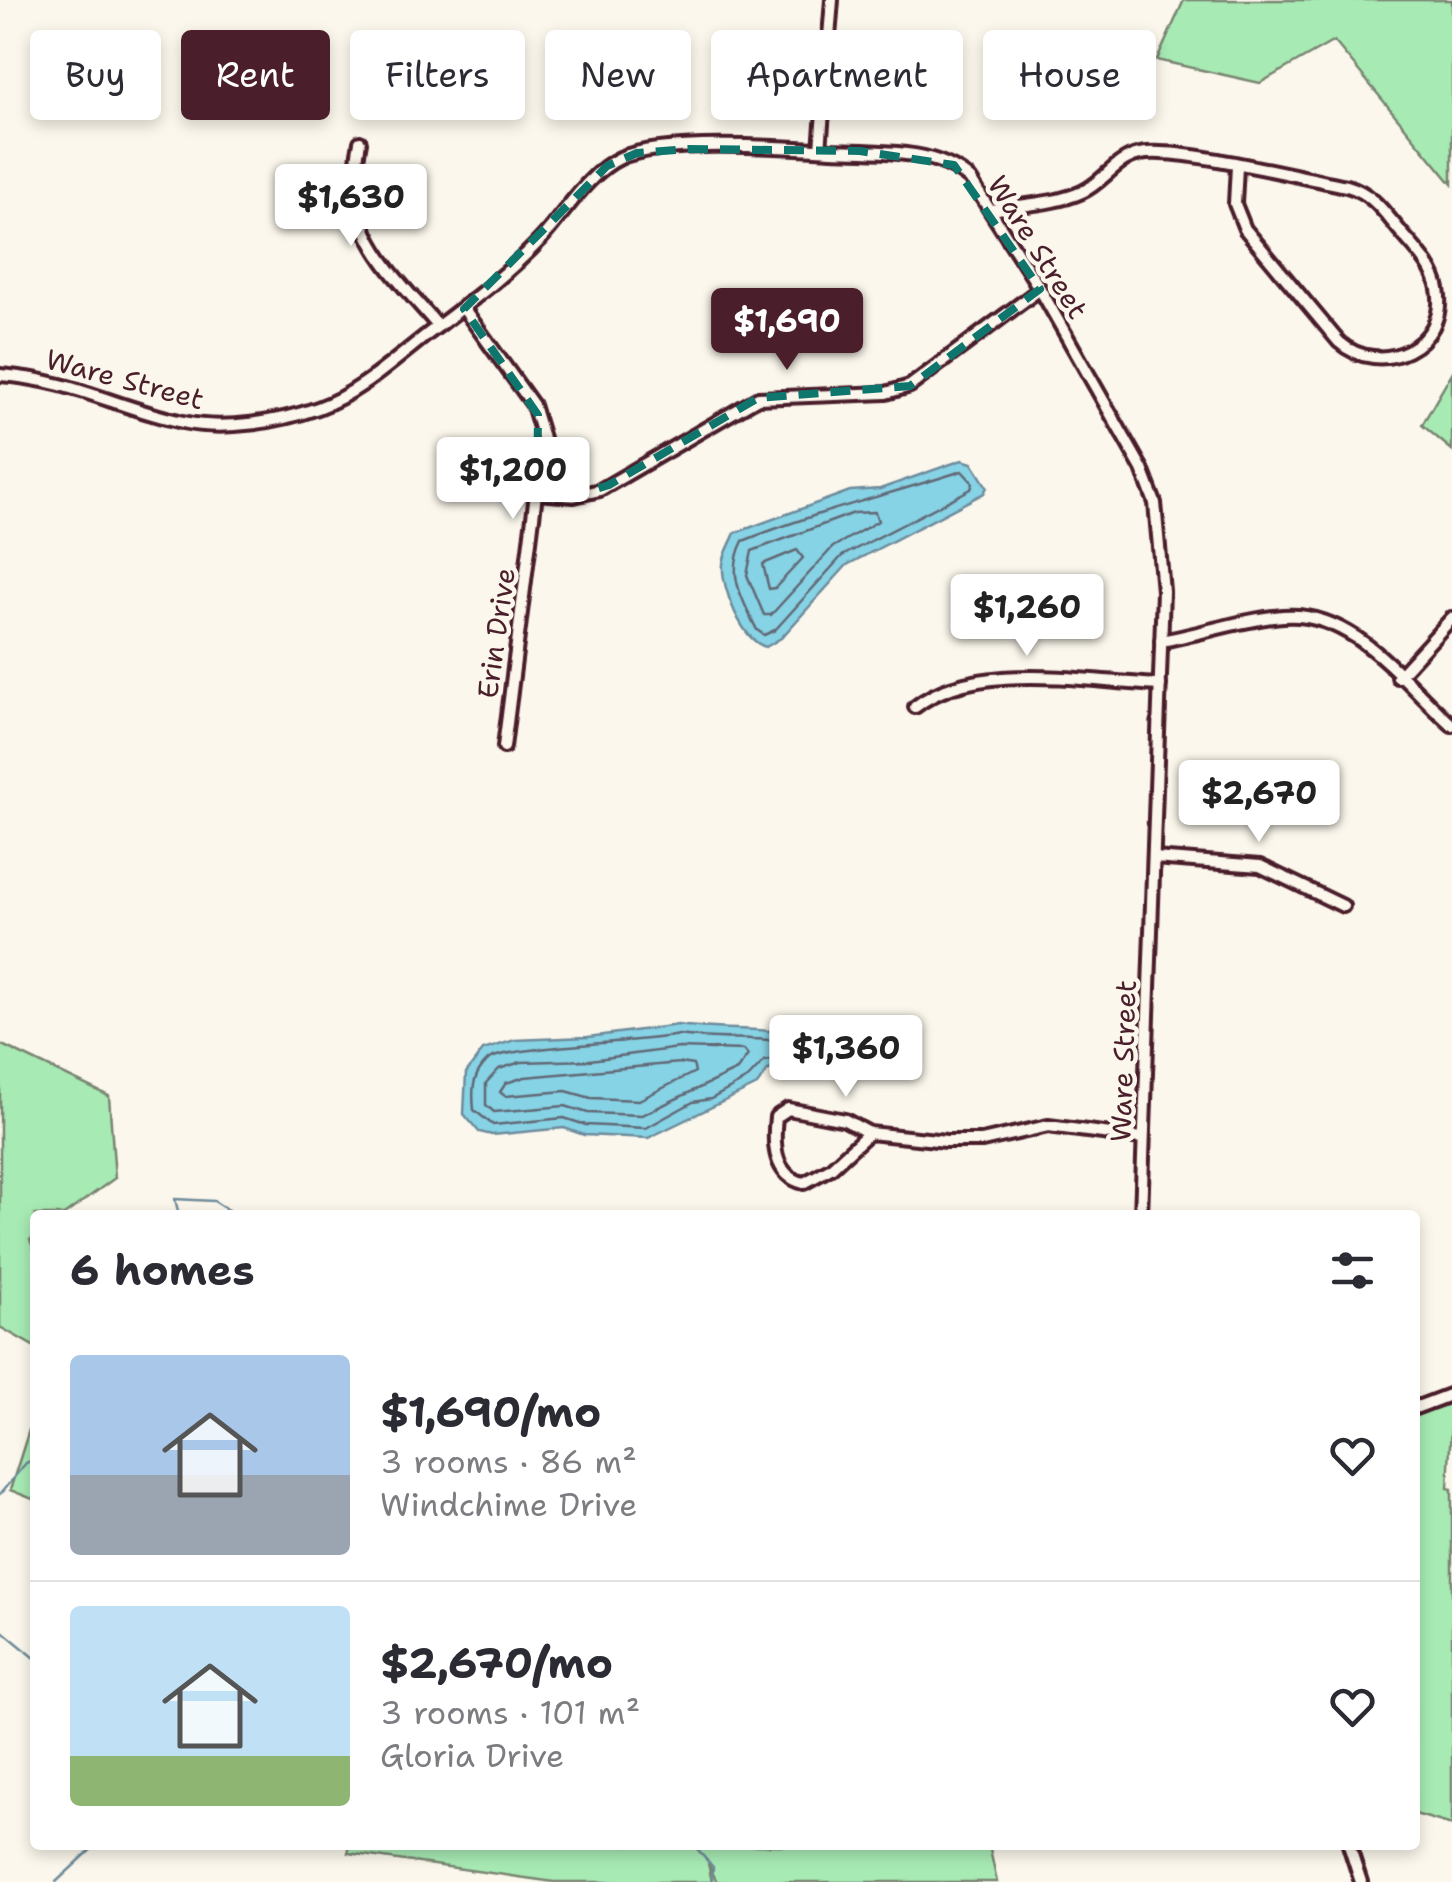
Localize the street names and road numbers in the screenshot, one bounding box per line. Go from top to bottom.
street label: Ware Street [979,168,1097,326]
street label: Ware Street [42,340,208,418]
street label: Erin Drive [468,565,524,701]
street label: Ware Street [1101,979,1145,1143]

